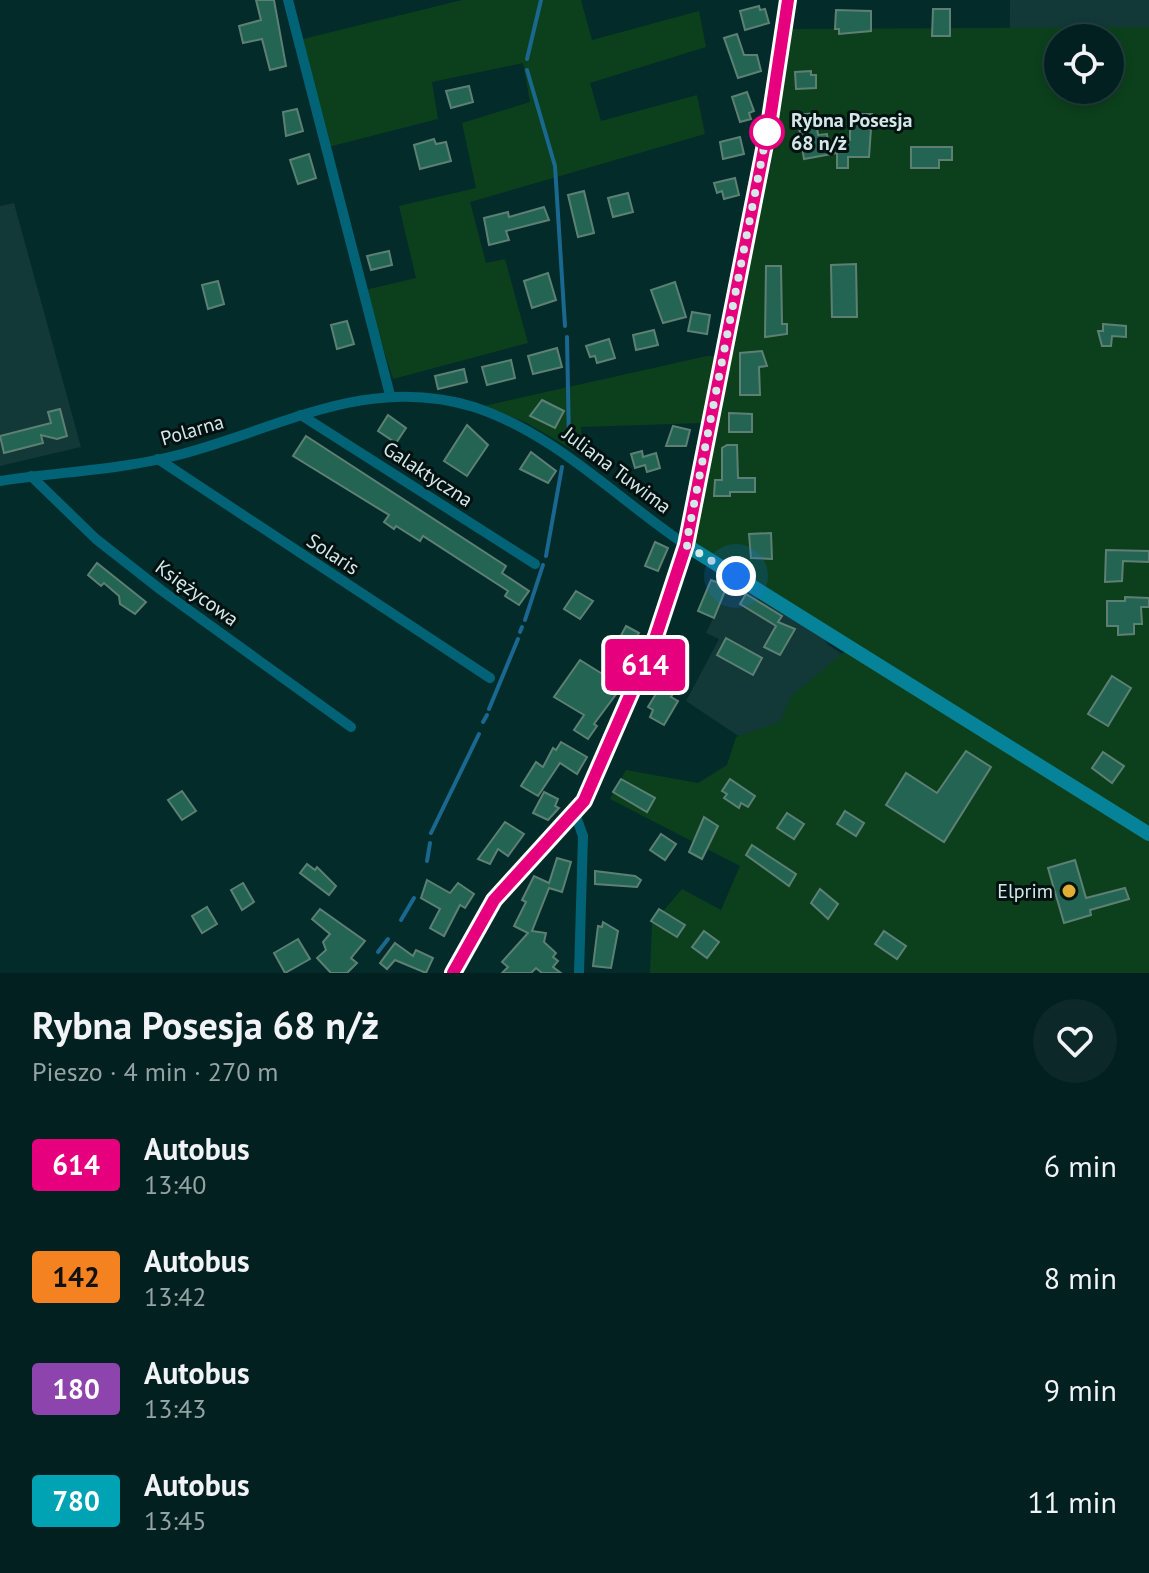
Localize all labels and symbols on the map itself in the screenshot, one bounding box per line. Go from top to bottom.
place label: Rybna Posesja 68 n/ż [791,107,913,156]
marker: Rybna Posesja 68 n/ż [750,115,784,149]
street label: Polarna [157,409,227,451]
street label: Juliana Tuwima [557,420,676,519]
street label: Galaktyczna [378,435,478,513]
street label: Solaris [302,527,364,581]
street label: Księżycowa [150,554,244,632]
your location [716,556,756,596]
line badge: 614 [599,639,691,691]
place label: Elprim [997,878,1053,904]
marker: Elprim [1060,882,1078,900]

